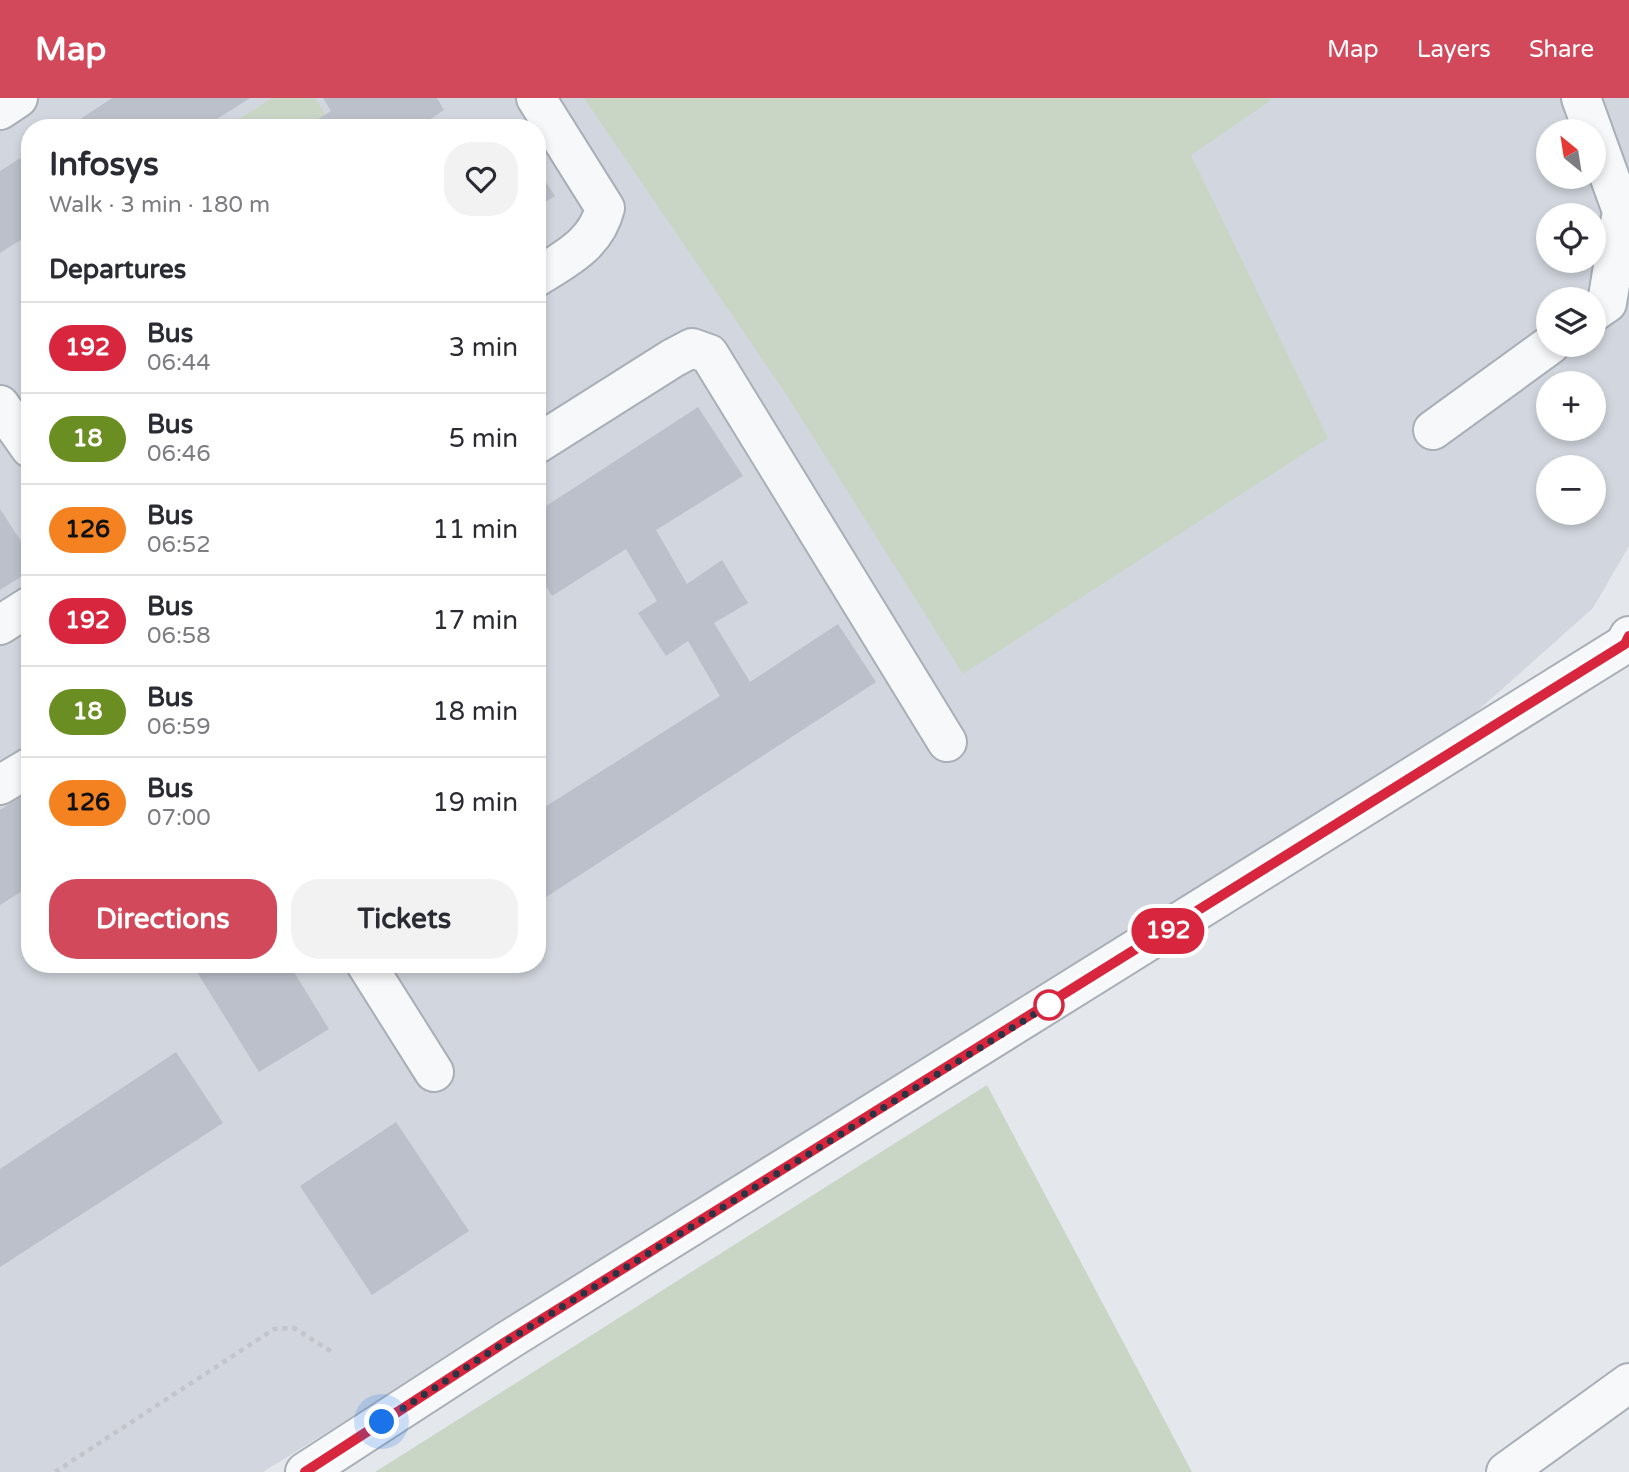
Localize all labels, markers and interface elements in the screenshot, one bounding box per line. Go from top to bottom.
text: Map [35,30,106,69]
text: Map [1327,35,1379,64]
text: Layers [1417,35,1491,64]
text: Share [1529,35,1594,64]
north arrow [1536,119,1606,189]
map controls [1536,119,1606,525]
button: heart [444,142,518,216]
text: Infosys [49,145,159,184]
text: Walk · 3 min · 180 m [49,191,270,219]
button: locate [1536,203,1606,273]
text: Departures [49,254,186,285]
button: layers [1536,287,1606,357]
text: Bus [147,318,193,349]
text: 3 min [449,332,518,363]
text: 192 [65,333,110,362]
text: 06:44 [147,349,211,377]
button: + [1536,371,1606,441]
text: Bus [147,409,193,440]
text: 5 min [449,423,518,454]
text: 18 [72,424,103,453]
text: 06:46 [147,440,211,468]
button: − [1536,455,1606,525]
text: Bus [147,500,193,531]
text: 11 min [432,514,518,545]
text: 126 [65,515,110,544]
text: 06:52 [147,531,211,559]
text: Bus [147,591,193,622]
text: 17 min [432,605,518,636]
text: 192 [65,606,110,635]
text: 06:58 [147,622,211,650]
text: Bus [147,682,193,713]
text: 18 min [432,696,518,727]
text: 18 [72,697,103,726]
text: 06:59 [147,713,211,741]
text: Bus [147,773,193,804]
text: 19 min [432,787,518,818]
text: 126 [65,788,110,817]
text: 07:00 [147,804,211,832]
button: Directions [49,879,277,959]
button: Tickets [291,879,518,959]
line badge: 192 [1128,908,1208,954]
text: 192 [1145,916,1191,945]
unlabelled marker [1034,990,1064,1020]
your location [364,1404,399,1439]

